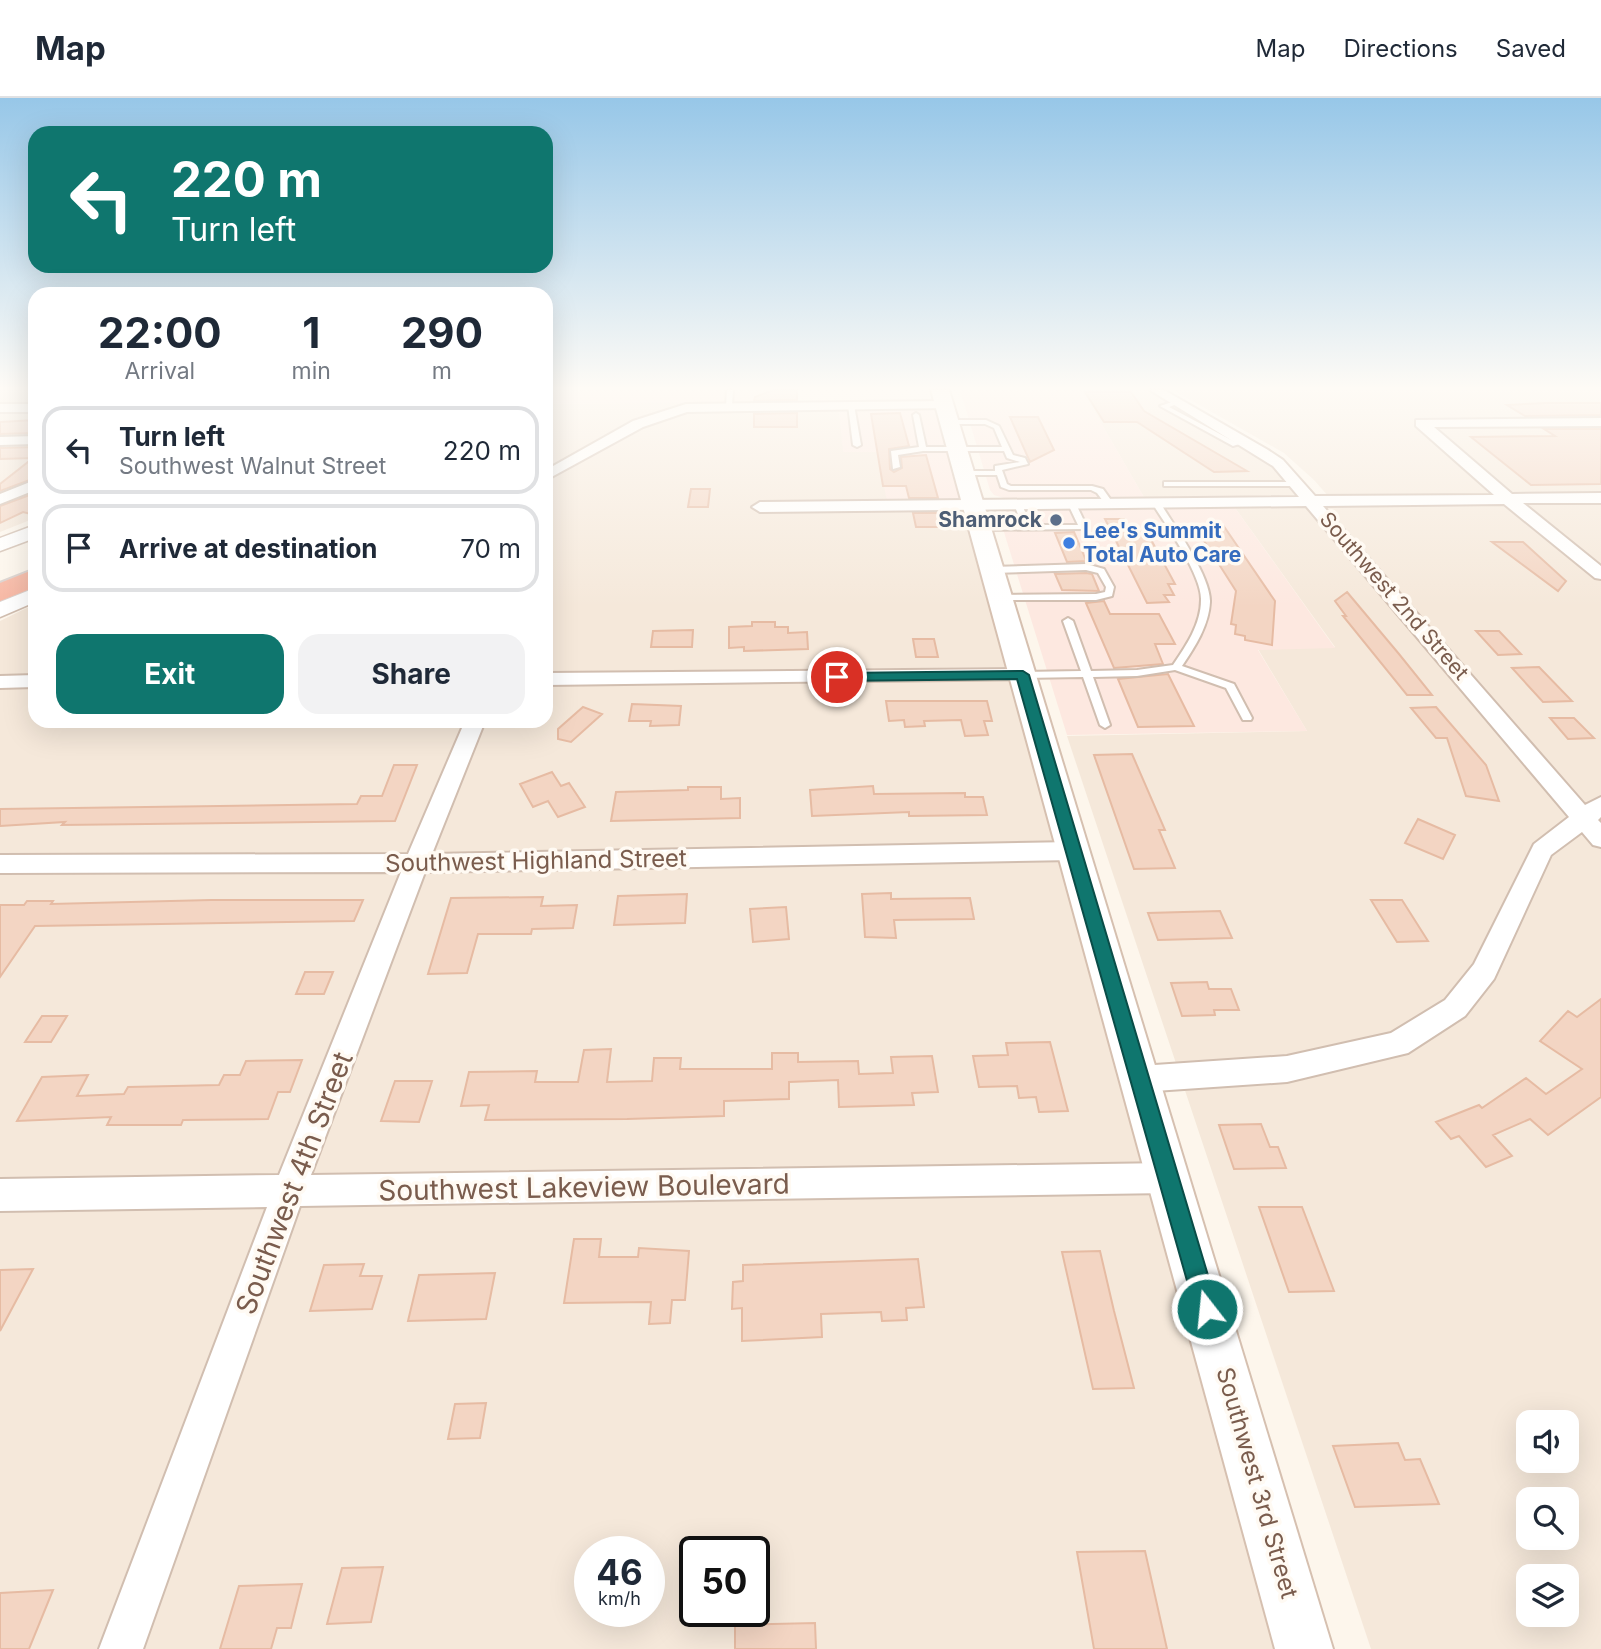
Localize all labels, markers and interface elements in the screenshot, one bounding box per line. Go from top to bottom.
text: Map [35,28,106,68]
text: Map [1256,34,1305,63]
text: Directions [1343,34,1458,63]
text: Saved [1496,34,1566,63]
text: 220 m [171,150,322,209]
icon: left [56,154,147,245]
text: Turn left [171,210,296,249]
text: 22:00 [98,307,222,358]
text: 1 [302,307,320,358]
text: 290 [401,307,483,358]
text: Arrival [124,357,195,385]
text: min [292,357,331,385]
text: m [432,357,452,385]
text: Turn left [119,421,225,452]
icon: left [60,431,98,469]
text: 220 m [443,435,521,466]
text: Southwest Walnut Street [119,452,386,480]
place label: Shamrock [938,507,1043,532]
street label: Southwest 2nd Street [1315,507,1474,685]
marker: Shamrock [1048,512,1064,528]
place label: Lee's Summit Total Auto Care [1083,518,1241,567]
icon: arrive [60,529,98,567]
text: Arrive at destination [119,533,378,564]
text: 70 m [460,533,521,564]
marker: Lee's Summit Total Auto Care [1061,535,1077,551]
button: Exit [56,634,284,714]
button: Share [298,634,525,714]
pin [807,647,867,707]
icon: arrive [818,658,856,696]
street label: Southwest Highland Street [385,843,687,878]
street label: Southwest 4th Street [228,1047,360,1319]
street label: Southwest Lakeview Boulevard [378,1166,790,1208]
position arrow [1170,1272,1244,1346]
street label: Southwest 3rd Street [1211,1364,1304,1602]
map controls [1516,1410,1579,1627]
button: sound [1516,1410,1579,1473]
button: search [1516,1487,1579,1550]
speed limit sign: 50 [679,1536,770,1627]
text: 46 [596,1551,643,1593]
button: layers [1516,1564,1579,1627]
text: km/h [598,1588,641,1609]

